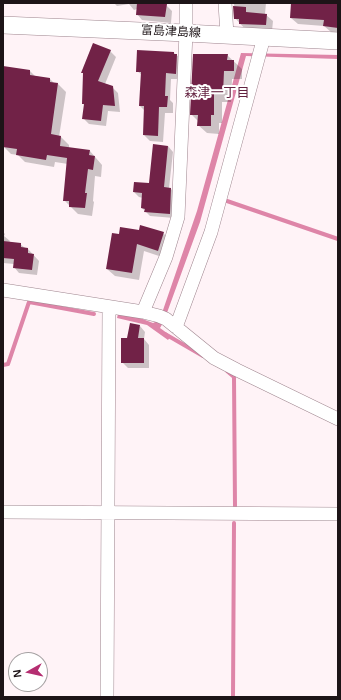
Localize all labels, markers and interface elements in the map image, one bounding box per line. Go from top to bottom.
street label: 富島津島線 [141,23,201,41]
district label: 森津一丁目 [185,85,249,101]
north arrow [8,652,48,692]
text: N [11,669,24,678]

